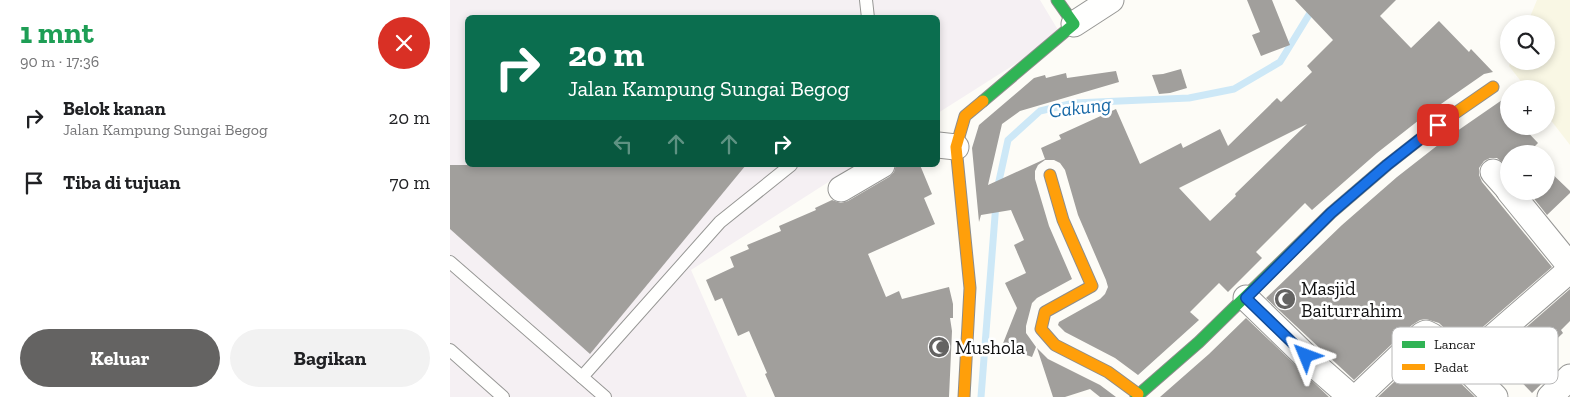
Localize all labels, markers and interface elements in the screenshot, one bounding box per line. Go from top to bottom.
text: 1 mnt [20,15,94,51]
map controls [1500,15,1555,200]
button: search [1500,15,1555,70]
button: close [378,17,430,69]
text: 20 m [568,33,644,75]
icon: right [485,35,550,100]
text: 90 m · 17:36 [20,52,99,71]
text: Jalan Kampung Sungai Begog [568,75,850,102]
button: + [1500,80,1555,135]
water label: Cakung [1047,91,1113,123]
text: Belok kanan [63,97,166,120]
icon: right [20,104,48,132]
pin [1417,104,1459,146]
text: 20 m [389,106,430,129]
icon: arrive [1424,111,1452,139]
text: Jalan Kampung Sungai Begog [63,120,268,139]
icon: left [609,130,637,158]
icon: ahead [662,130,690,158]
icon: ahead [715,130,743,158]
icon: right [768,130,796,158]
button: − [1500,145,1555,200]
icon: arrive [20,169,48,197]
text: Tiba di tujuan [63,171,180,194]
text: 70 m [389,171,430,194]
place label: Masjid Baiturrahim [1301,277,1403,322]
mosque icon: Masjid Baiturrahim [1273,287,1297,311]
legend [1392,327,1558,384]
button: Keluar [20,329,220,387]
button: Bagikan [230,329,430,387]
position arrow [1279,329,1331,381]
mosque icon: Mushola [927,335,951,359]
place label: Mushola [955,336,1025,359]
text: Lancar [1434,336,1476,353]
text: Padat [1434,359,1469,376]

